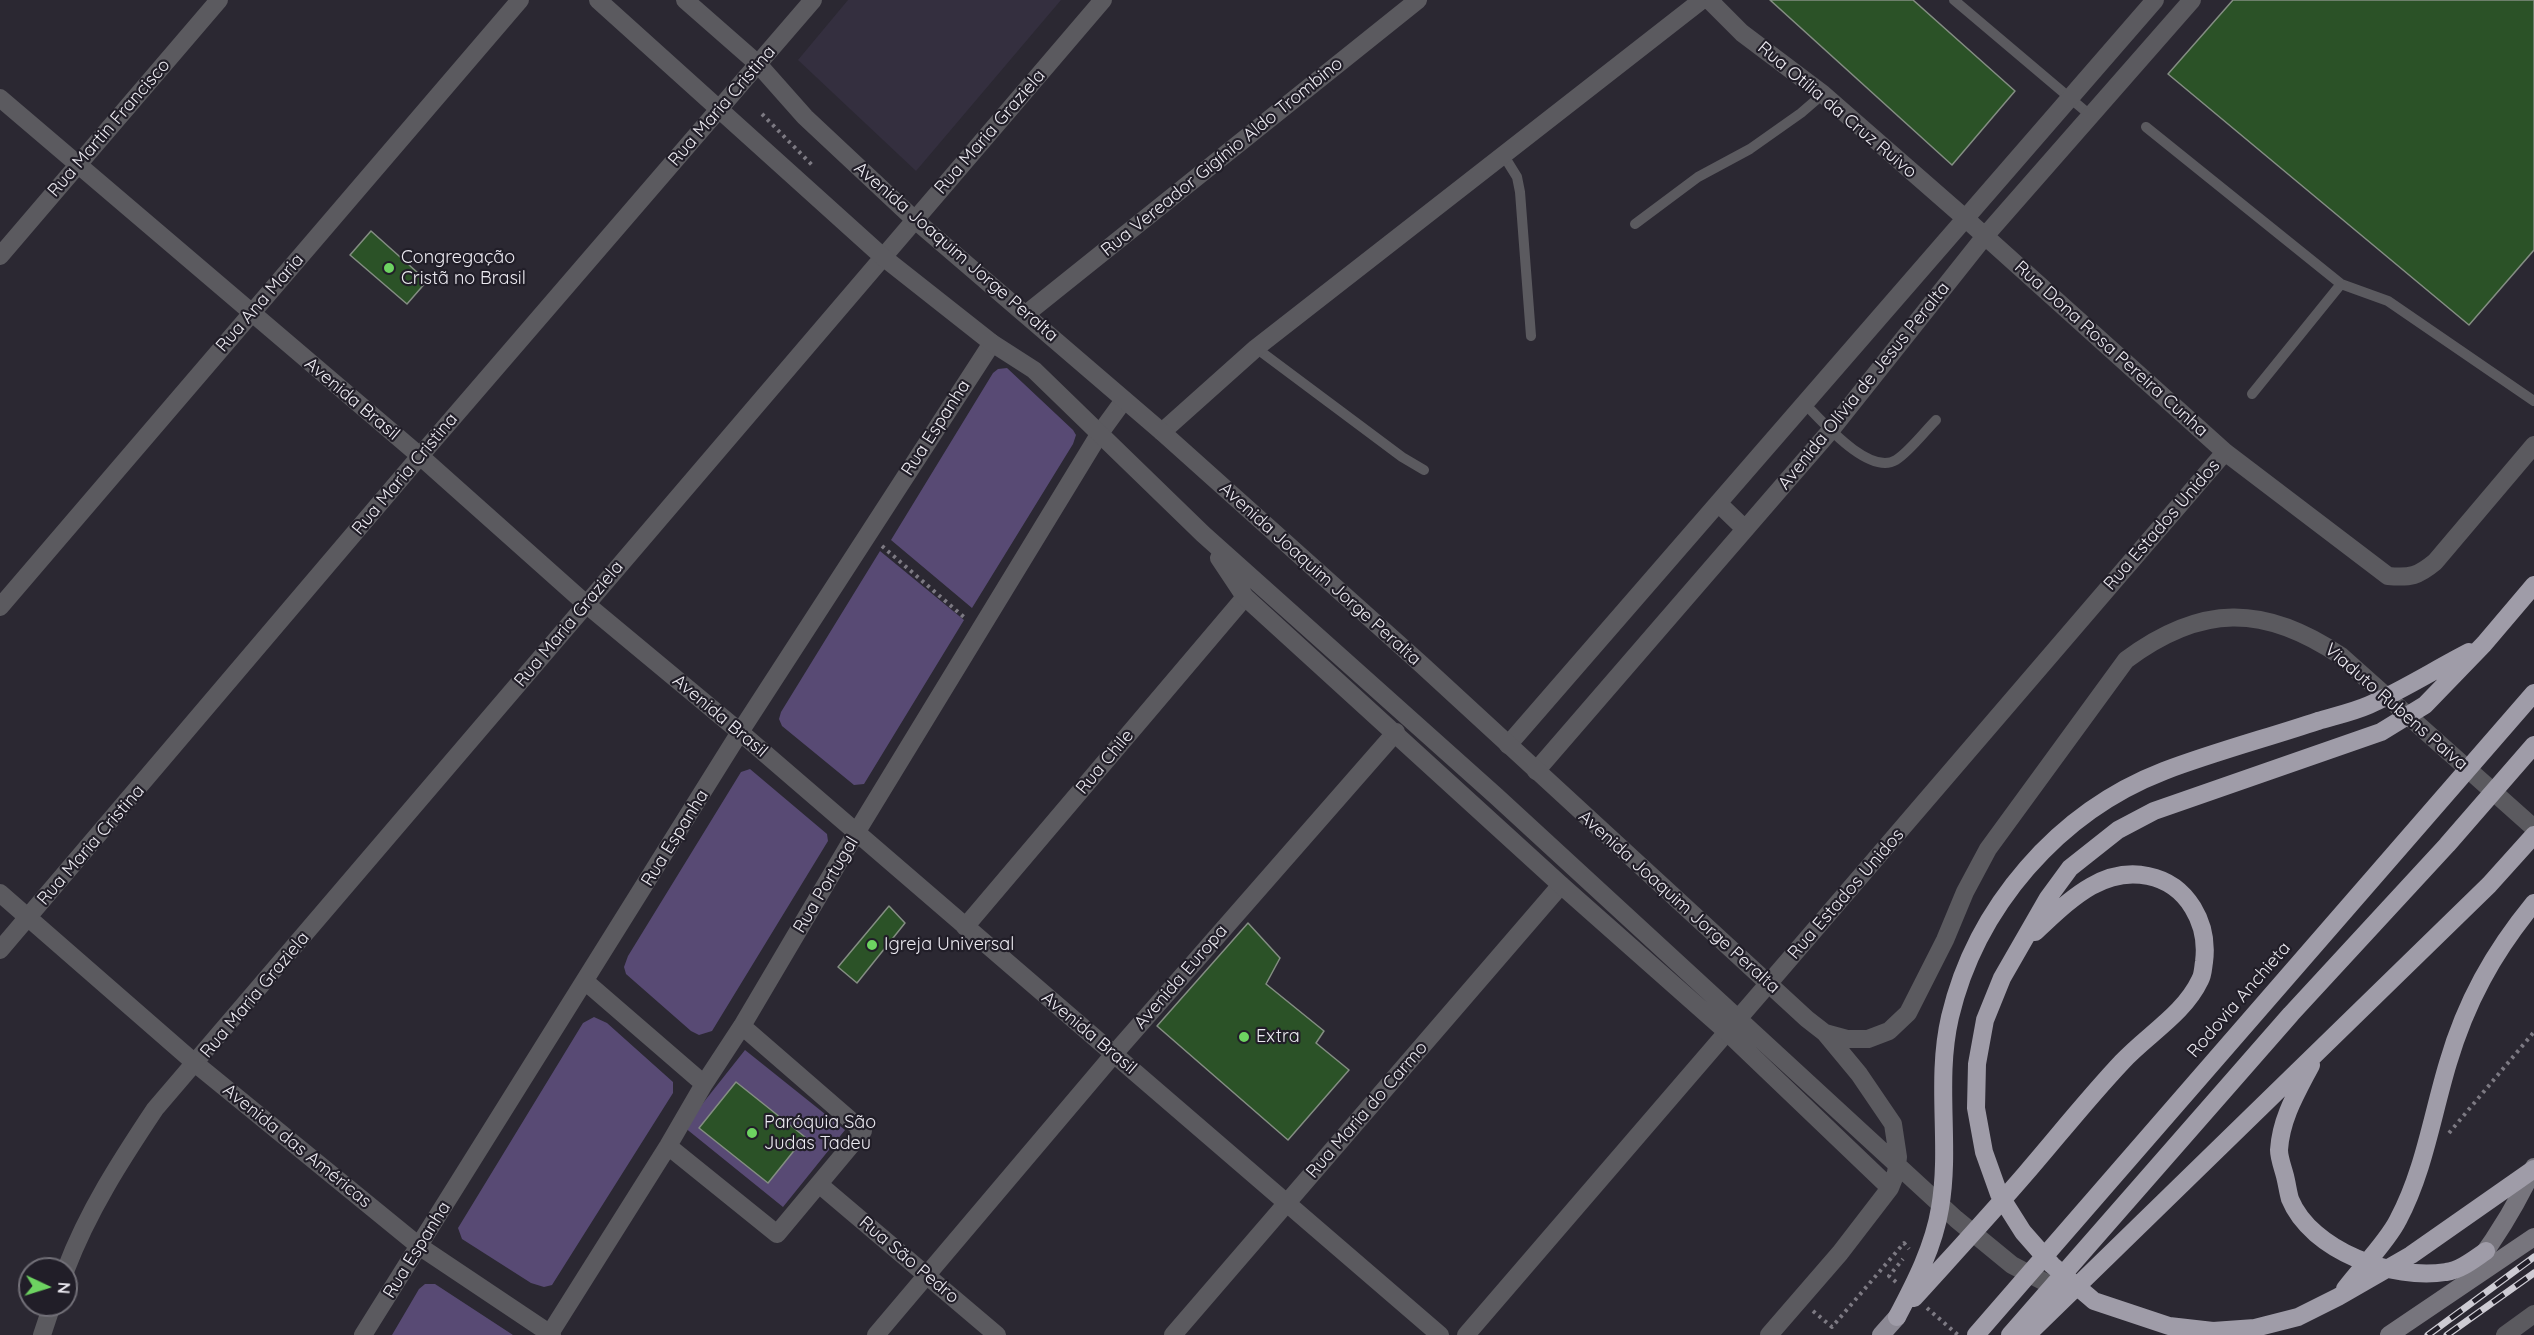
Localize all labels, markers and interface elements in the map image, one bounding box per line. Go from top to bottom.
street label: Rua Otília da Cruz Ruivo [1753,37,1921,183]
street label: Rua Maria Cristina [664,41,780,171]
street label: Rua Vereador Gigínio Aldo Trombino [1097,53,1347,261]
street label: Rua Martin Francisco [43,55,175,201]
street label: Rua Maria Graziela [930,65,1050,199]
street label: Avenida Joaquim Jorge Peralta [850,157,1062,347]
place label: Congregação Cristã no Brasil [401,247,526,290]
street label: Rua Ana Maria [211,249,309,357]
street label: Rua Dona Rosa Pereira Cunha [2010,256,2212,442]
marker: Congregação Cristã no Brasil [382,261,396,275]
street label: Avenida Olívia de Jesus Peralta [1774,278,1954,494]
street label: Avenida Brasil [300,353,404,445]
street label: Rua Espanha [897,376,975,480]
street label: Rua Maria Cristina [348,409,462,539]
street label: Rua Estados Unidos [2099,455,2225,595]
street label: Avenida Joaquim Jorge Peralta [1215,478,1425,670]
street label: Rua Maria Graziela [510,556,628,692]
street label: Viaduto Rubens Paiva [2320,639,2472,775]
street label: Avenida Brasil [668,670,772,762]
street label: Rua Chile [1072,725,1138,799]
street label: Rua Maria Cristina [33,780,149,910]
street label: Rua Espanha [637,786,713,890]
street label: Avenida Joaquim Jorge Peralta [1574,806,1784,998]
street label: Rua Estados Unidos [1783,824,1909,964]
street label: Rua Portugal [789,833,863,937]
street label: Avenida Europa [1130,920,1232,1034]
street label: Rua Maria Graziela [196,927,314,1063]
place label: Igreja Universal [884,934,1014,956]
marker: Igreja Universal [865,938,879,952]
street label: Rodovia Anchieta [2183,938,2295,1062]
street label: Avenida Brasil [1037,987,1141,1079]
place label: Extra [1256,1026,1300,1048]
marker: Extra [1237,1030,1251,1044]
street label: Rua Maria do Carmo [1302,1037,1432,1183]
street label: Avenida das Américas [218,1080,376,1212]
place label: Paróquia São Judas Tadeu [764,1112,876,1154]
marker: Paróquia São Judas Tadeu [745,1126,759,1140]
street label: Rua Espanha [379,1198,455,1302]
street label: Rua São Pedro [855,1212,963,1308]
north arrow [18,1257,78,1317]
text: N [54,1282,74,1295]

